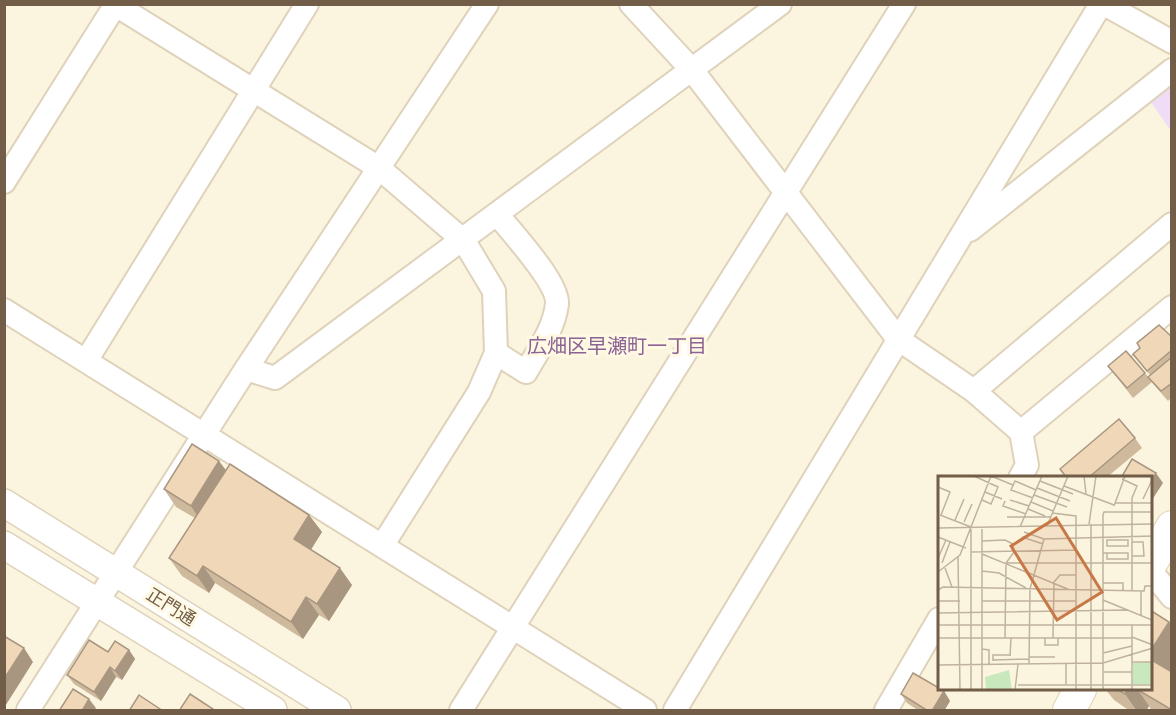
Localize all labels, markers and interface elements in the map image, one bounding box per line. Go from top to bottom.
district label: 広畑区早瀬町一丁目 [527,333,707,358]
inset map [938,476,1152,691]
street label: 正門通 [142,583,200,631]

